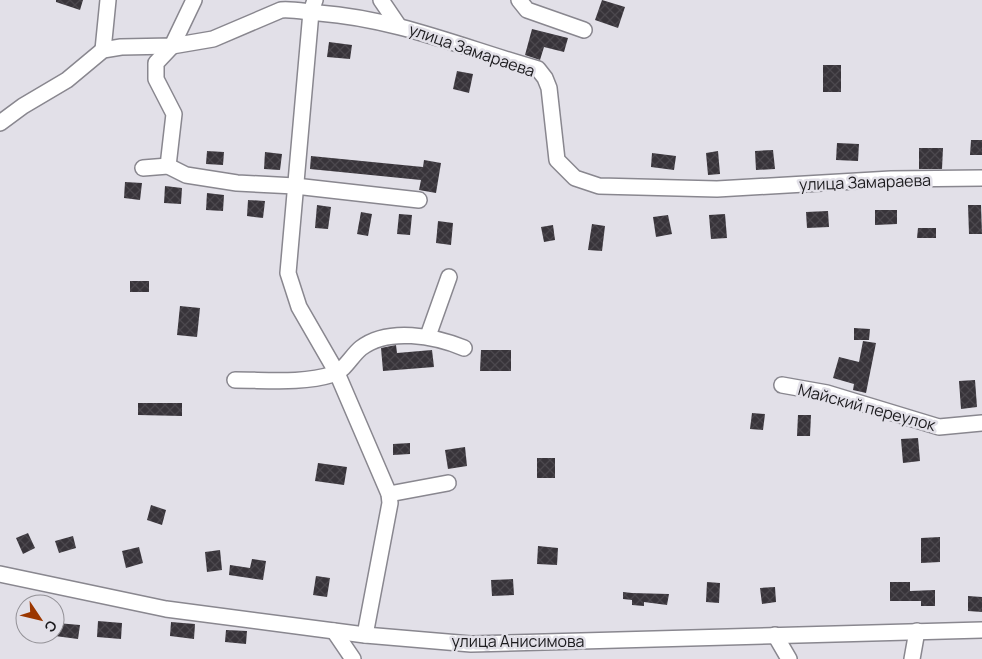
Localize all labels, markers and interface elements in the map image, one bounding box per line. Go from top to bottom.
street label: улица Замараева [406,18,538,82]
street label: улица Замараева [799,169,931,195]
street label: Майский переулок [796,378,939,436]
north arrow [15,594,65,644]
text: С [40,617,62,636]
street label: улица Анисимова [451,630,585,652]

